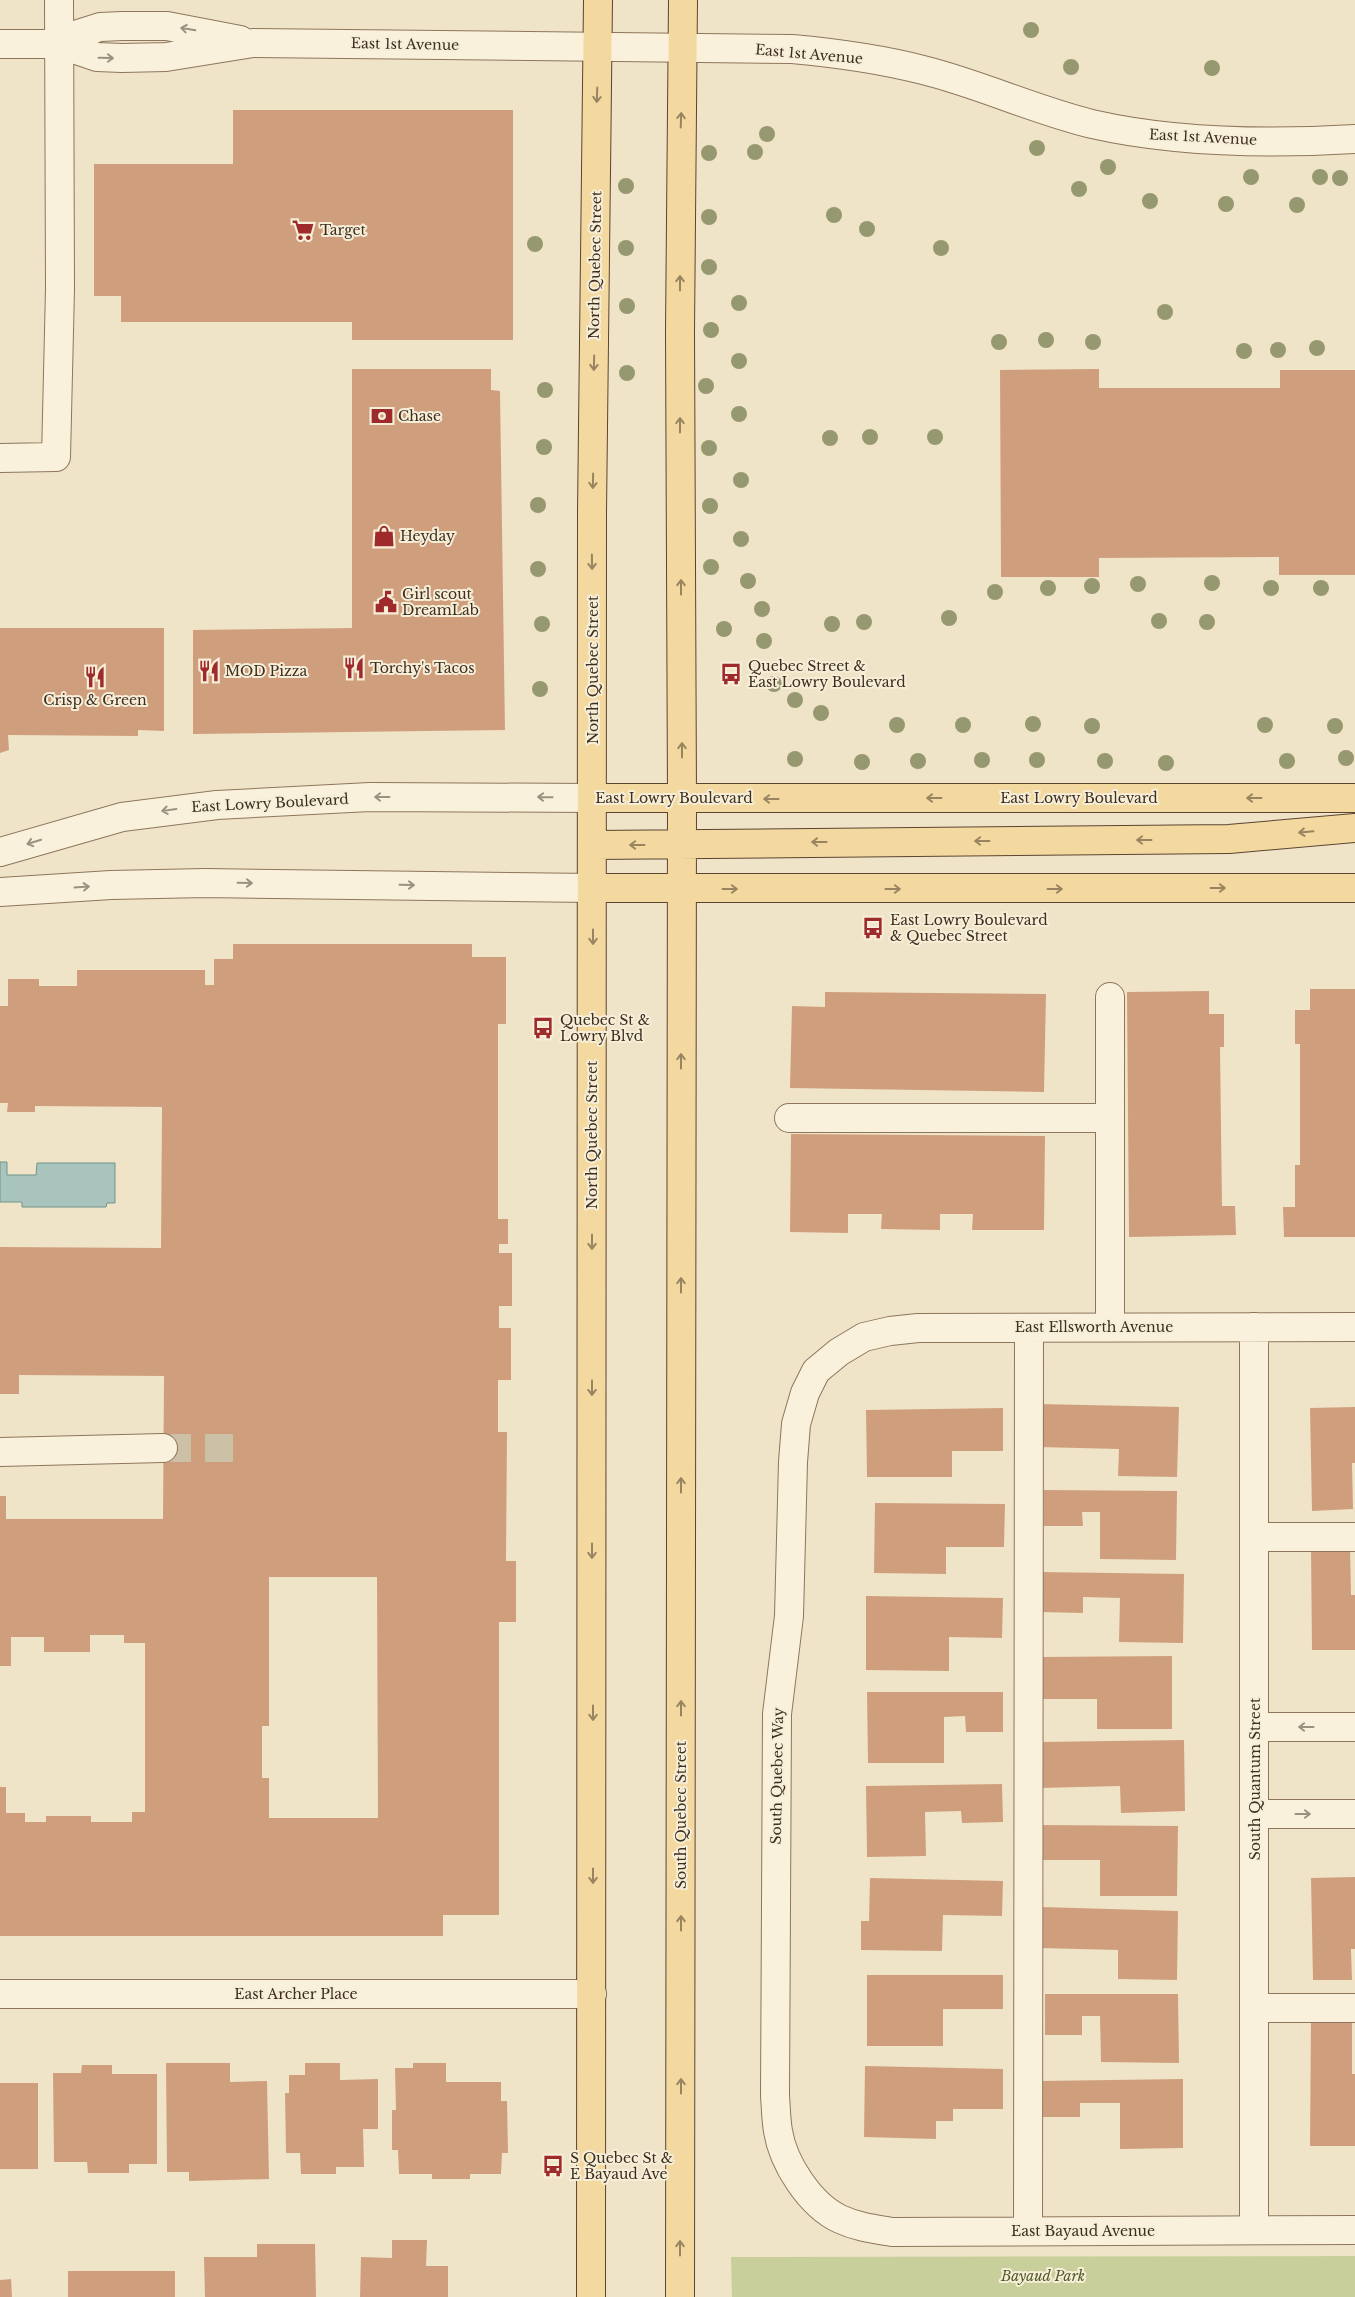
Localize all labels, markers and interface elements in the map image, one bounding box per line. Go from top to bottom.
one-way arrow [180,23,196,33]
street label: East 1st Avenue [351,34,459,54]
street label: East 1st Avenue [754,40,864,68]
one-way arrow [98,53,114,62]
one-way arrow [592,86,602,103]
one-way arrow [676,112,686,128]
street label: East 1st Avenue [1148,125,1258,149]
street label: North Quebec Street [585,190,605,339]
supermarket icon: Target [290,217,316,243]
place label: Target [320,221,367,239]
one-way arrow [675,275,685,291]
one-way arrow [589,354,599,370]
bank icon: Chase [369,403,395,429]
place label: Chase [398,407,441,425]
one-way arrow [675,417,685,434]
one-way arrow [588,473,597,489]
shop icon: Heyday [371,523,397,549]
place label: Heyday [400,527,455,545]
one-way arrow [588,553,597,569]
one-way arrow [676,580,686,596]
place label: Girl scout DreamLab [402,585,479,619]
public building icon: Girl scout DreamLab [373,589,399,615]
street label: North Quebec Street [584,595,602,744]
restaurant icon: Torchy's Tacos [341,655,367,681]
place label: Quebec Street & East Lowry Boulevard [748,657,906,691]
restaurant icon: MOD Pizza [196,658,222,684]
place label: Torchy's Tacos [370,659,475,677]
bus stop icon: Quebec Street & East Lowry Boulevard [718,661,744,687]
place label: MOD Pizza [225,662,308,680]
restaurant icon: Crisp & Green [82,664,108,690]
place label: Crisp & Green [43,691,147,709]
one-way arrow [677,742,687,758]
street label: East Lowry Boulevard [595,789,753,807]
street label: East Lowry Boulevard [1000,789,1158,807]
street label: East Lowry Boulevard [191,790,350,816]
one-way arrow [374,792,390,802]
one-way arrow [537,792,553,802]
one-way arrow [926,793,942,803]
one-way arrow [1246,793,1262,803]
one-way arrow [764,794,780,804]
one-way arrow [161,805,177,815]
one-way arrow [1299,828,1315,837]
one-way arrow [1136,835,1152,844]
one-way arrow [974,836,990,846]
one-way arrow [811,837,828,847]
one-way arrow [27,838,42,847]
one-way arrow [629,840,646,850]
one-way arrow [236,878,253,888]
one-way arrow [399,881,415,890]
one-way arrow [74,883,90,892]
one-way arrow [1209,883,1225,893]
one-way arrow [722,884,738,894]
one-way arrow [884,884,900,894]
one-way arrow [1046,884,1063,894]
place label: East Lowry Boulevard & Quebec Street [890,911,1048,945]
bus stop icon: East Lowry Boulevard & Quebec Street [860,915,886,941]
one-way arrow [588,928,598,944]
place label: Quebec St & Lowry Blvd [560,1011,650,1045]
bus stop icon: Quebec St & Lowry Blvd [530,1015,556,1041]
one-way arrow [676,1053,686,1069]
street label: North Quebec Street [583,1060,601,1209]
one-way arrow [587,1234,597,1250]
one-way arrow [676,1277,686,1294]
street label: East Ellsworth Avenue [1015,1318,1173,1336]
one-way arrow [587,1380,597,1396]
one-way arrow [676,1477,686,1494]
one-way arrow [587,1542,597,1558]
street label: South Quantum Street [1246,1697,1264,1860]
one-way arrow [676,1701,686,1717]
one-way arrow [588,1704,598,1721]
street label: South Quebec Way [767,1707,787,1845]
one-way arrow [1299,1722,1315,1732]
street label: South Quebec Street [672,1740,690,1889]
one-way arrow [1294,1809,1311,1819]
one-way arrow [588,1867,598,1883]
one-way arrow [676,1916,686,1932]
street label: East Archer Place [234,1985,358,2003]
one-way arrow [676,2078,686,2094]
place label: S Quebec St & E Bayaud Ave [570,2149,673,2183]
bus stop icon: S Quebec St & E Bayaud Ave [540,2153,566,2179]
street label: East Bayaud Avenue [1011,2222,1155,2240]
one-way arrow [675,2241,685,2257]
park label: Bayaud Park [1000,2267,1085,2285]

